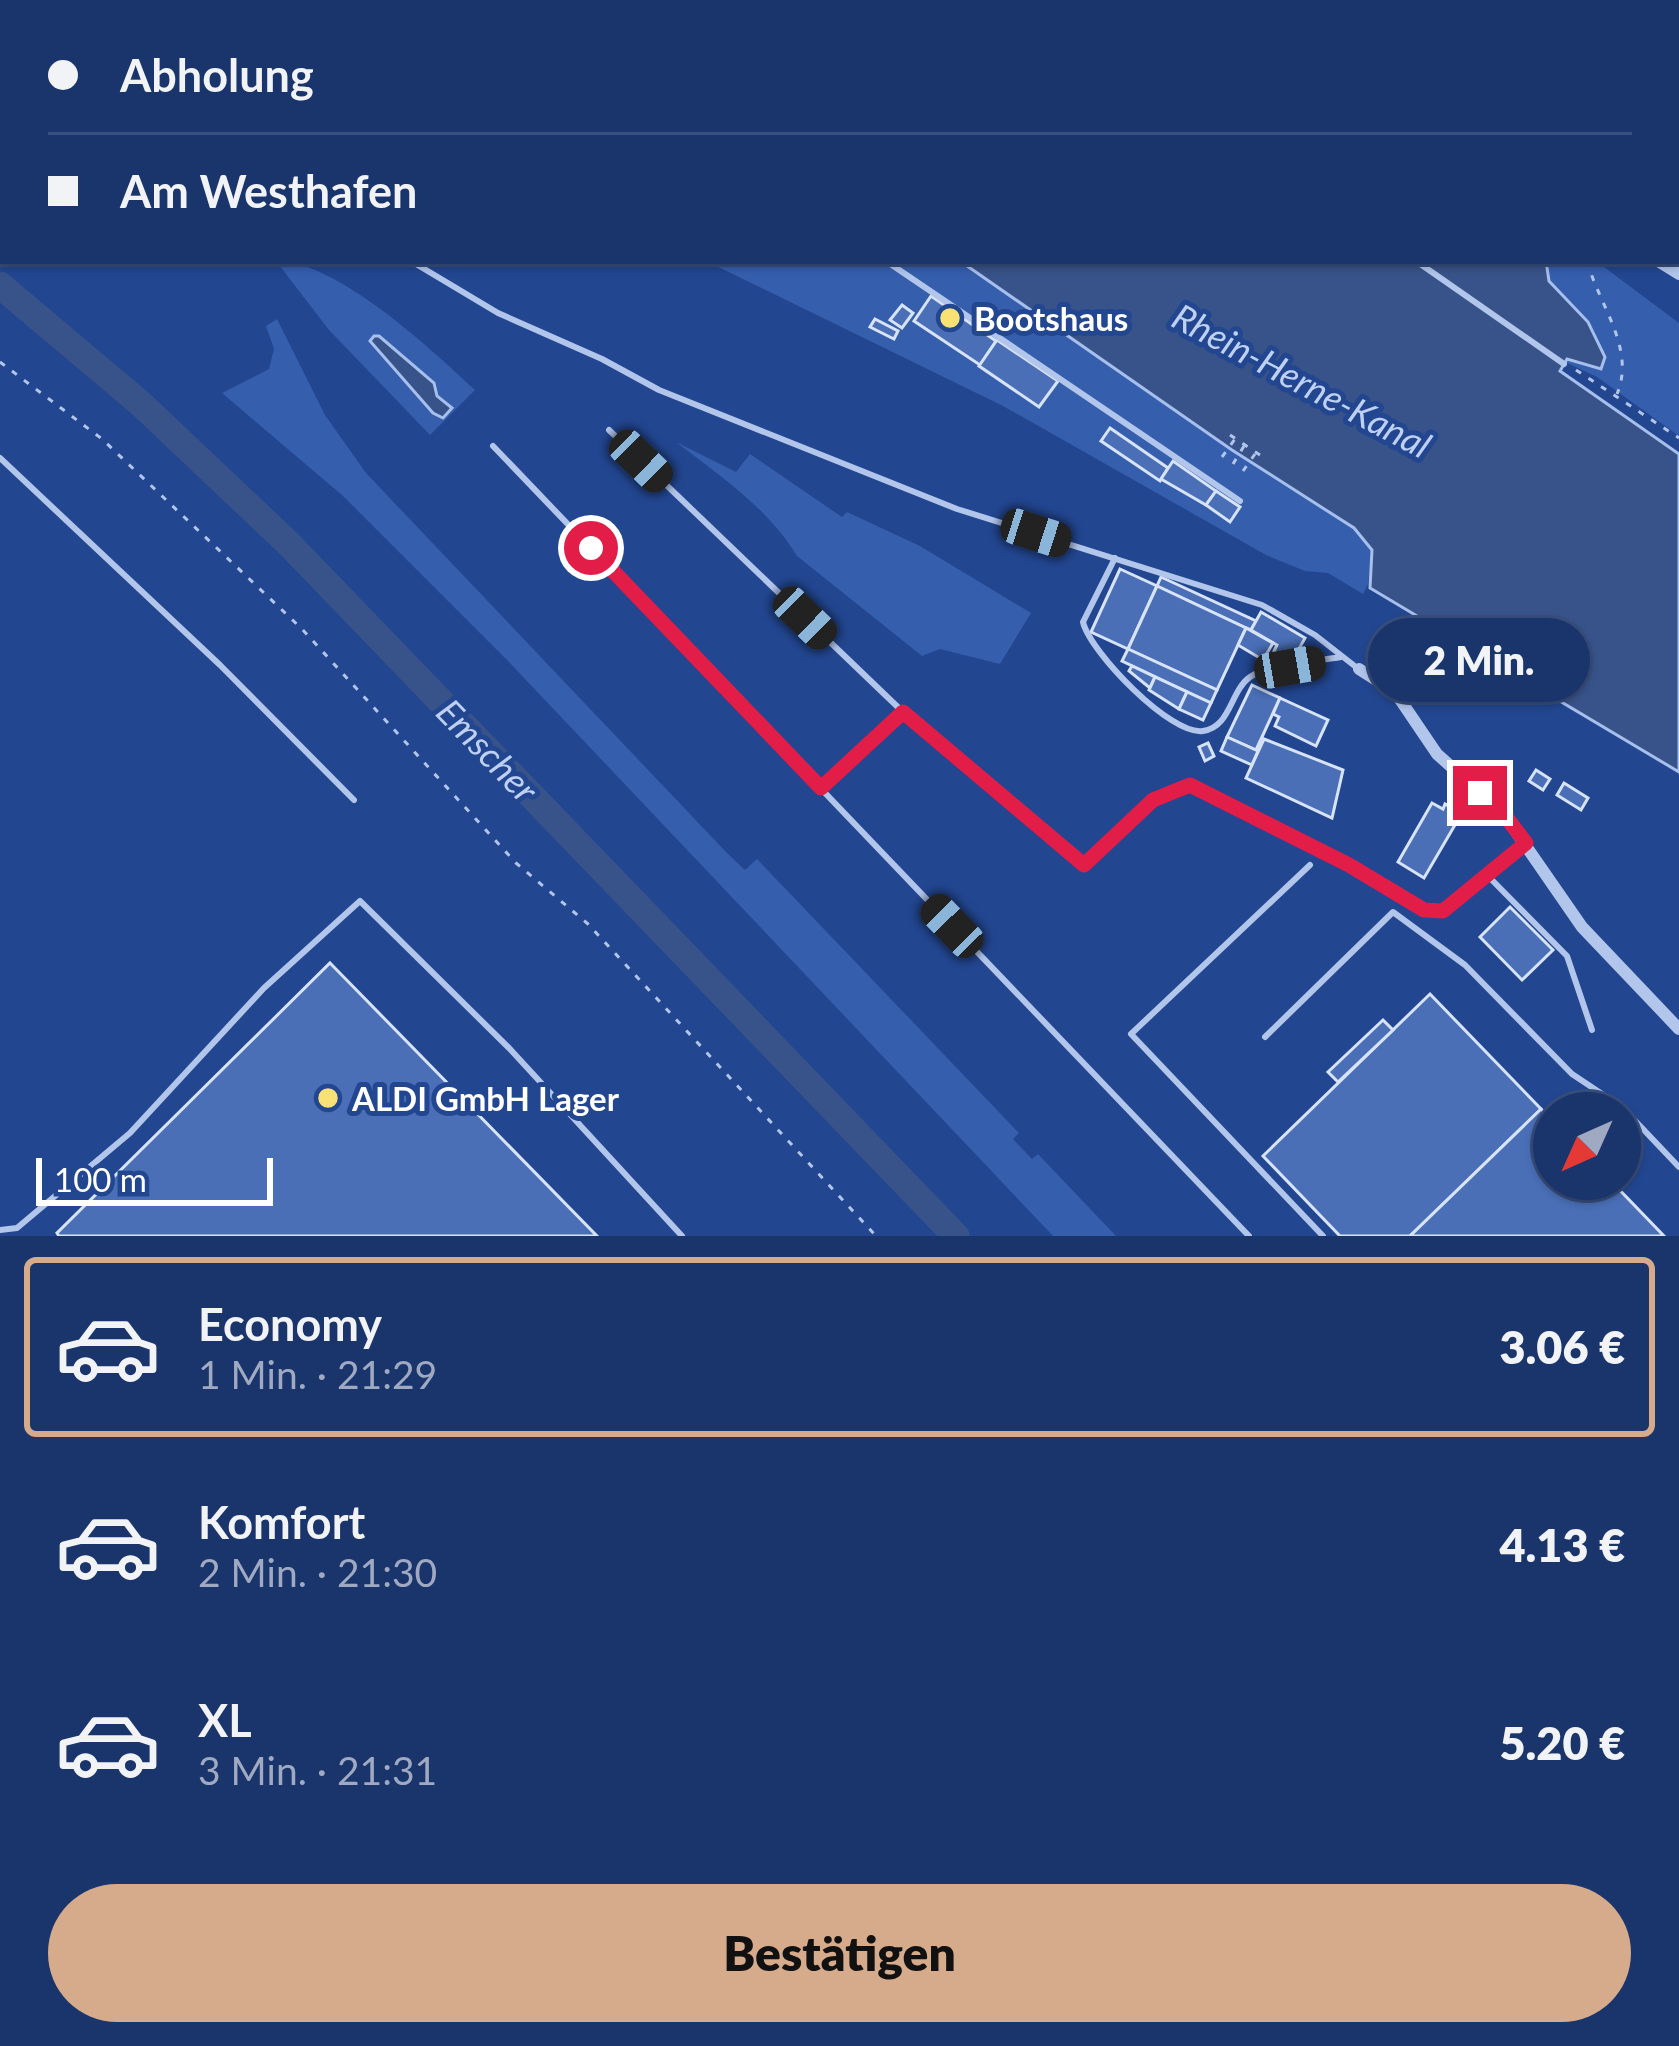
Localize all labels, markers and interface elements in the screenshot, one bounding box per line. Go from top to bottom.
text: Abholung [120,48,314,102]
text: Am Westhafen [120,164,417,218]
water label: Rhein-Herne-Kanal [1165,293,1439,467]
place label: Bootshaus [974,298,1128,338]
marker: Bootshaus [937,305,963,331]
car [603,423,679,499]
car [996,505,1076,561]
route start [564,521,618,575]
car [767,580,843,656]
callout: 2 Min. [1369,619,1591,703]
text: 2 Min. [1424,637,1534,683]
car [1251,643,1329,691]
water label: Emscher [428,689,548,811]
route end [1453,766,1507,820]
car [914,888,990,964]
place label: ALDI GmbH Lager [351,1078,620,1118]
marker: ALDI GmbH Lager [315,1085,341,1111]
north arrow [1533,1092,1641,1200]
map controls [1533,1092,1641,1200]
scale bar [36,1152,273,1205]
text: 100 m [54,1159,147,1199]
icon: car [54,1293,162,1401]
text: Economy [198,1297,382,1351]
text: 3.06 € [1499,1320,1625,1374]
text: 1 Min. · 21:29 [198,1351,437,1397]
icon: car [54,1491,162,1599]
text: Komfort [198,1495,365,1549]
text: 4.13 € [1499,1518,1625,1572]
text: 2 Min. · 21:30 [198,1549,437,1595]
icon: car [54,1689,162,1797]
text: XL [198,1693,252,1747]
text: 5.20 € [1499,1716,1625,1770]
text: 3 Min. · 21:31 [198,1747,437,1793]
button: Bestätigen [48,1884,1631,2022]

